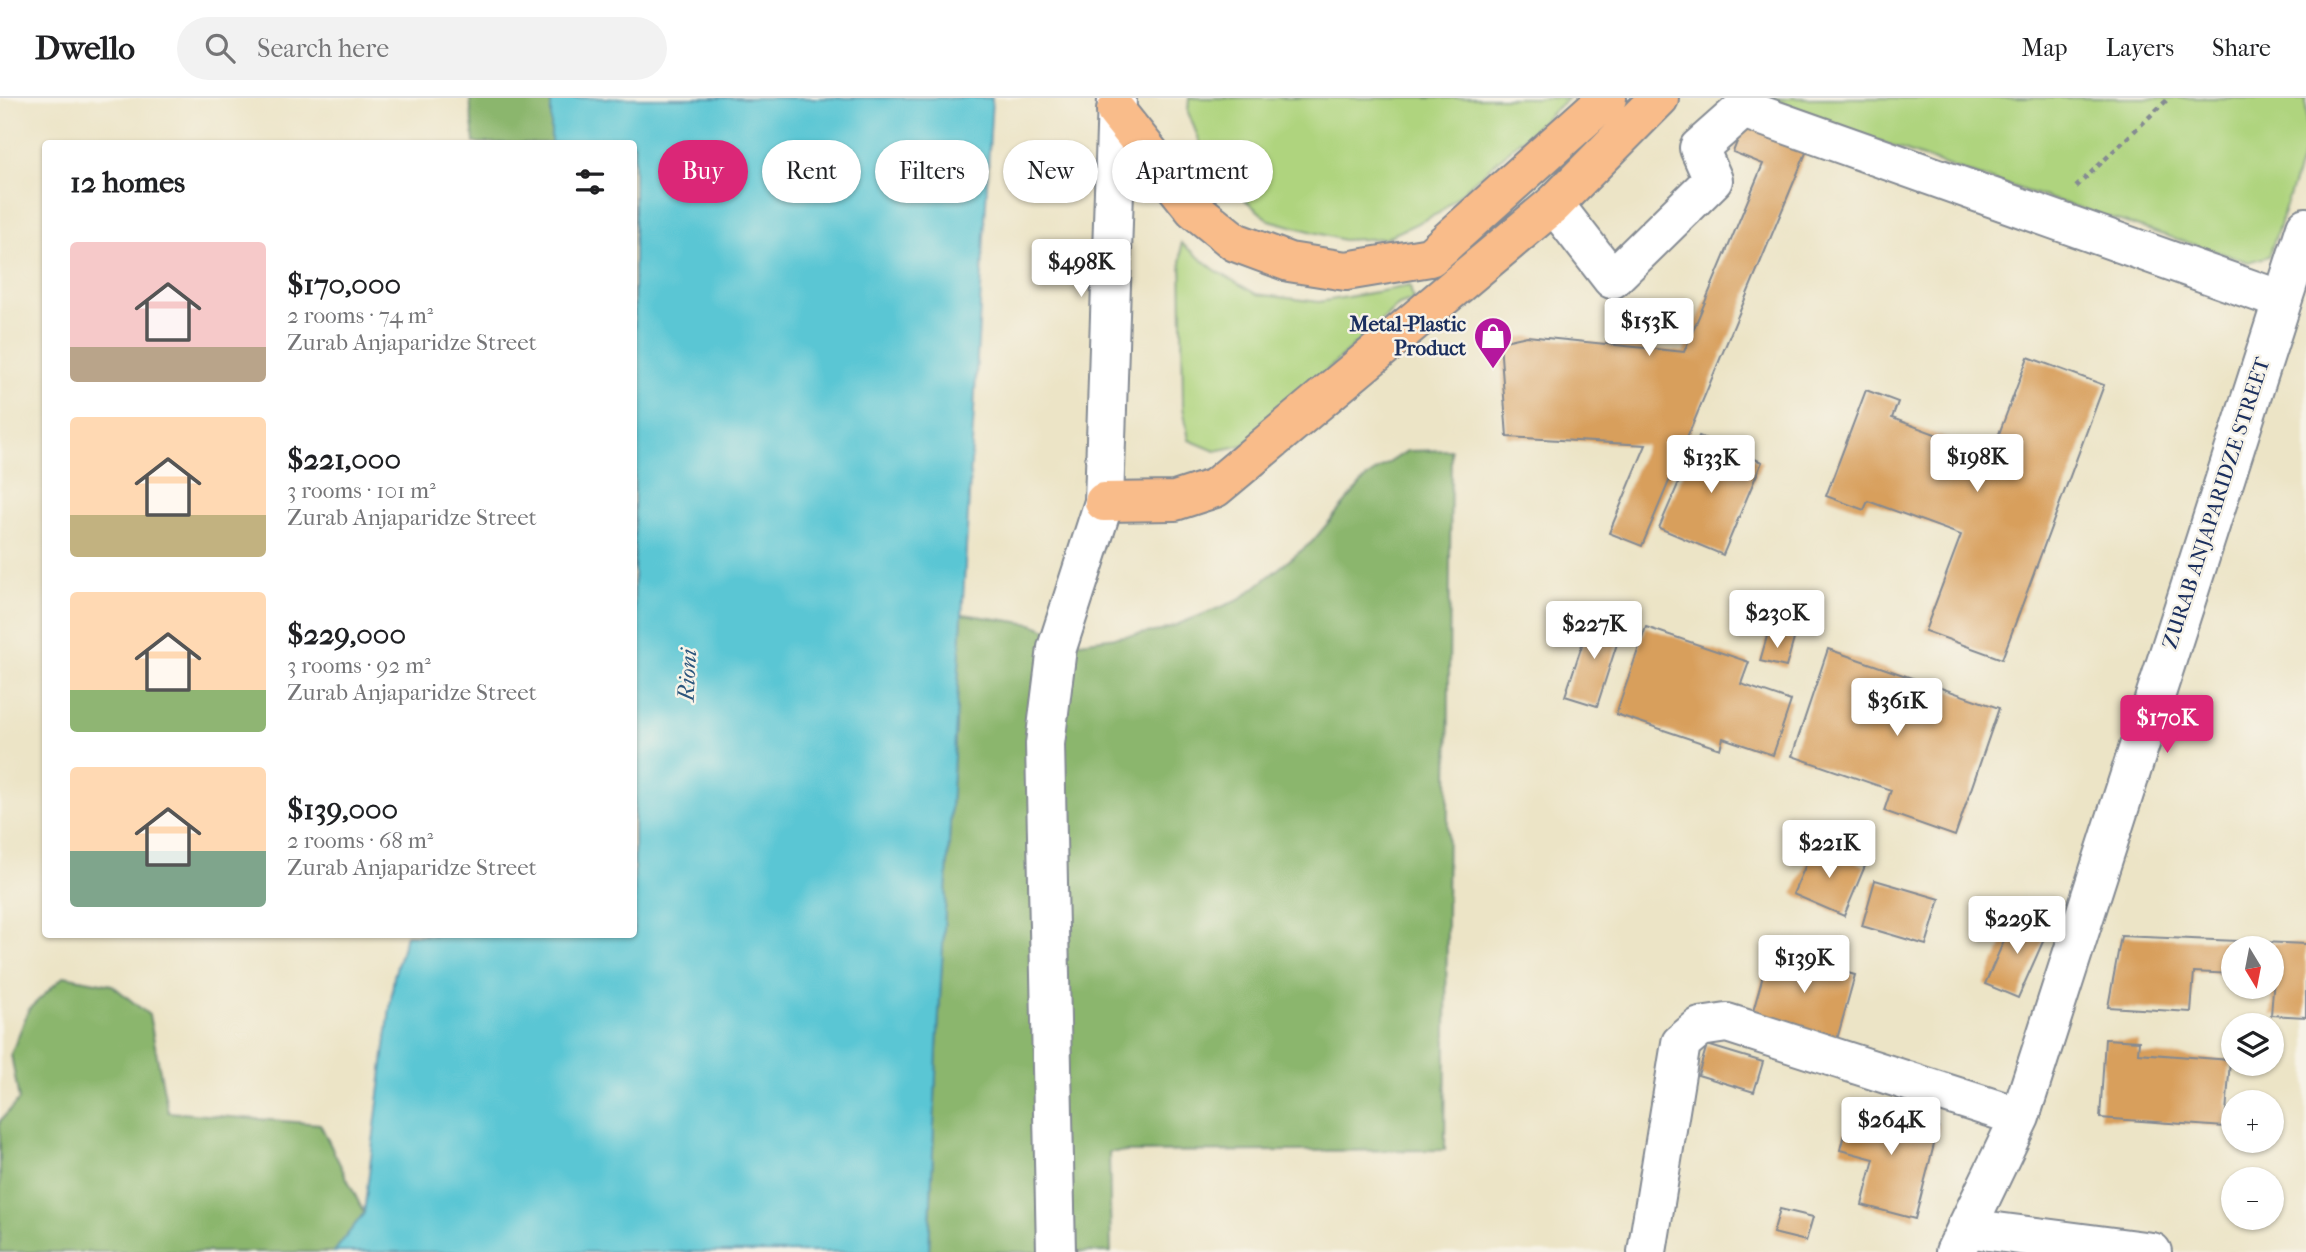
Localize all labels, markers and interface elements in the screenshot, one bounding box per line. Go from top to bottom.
search box [177,17,667,80]
text: Dwello [35,29,135,68]
icon: search [201,29,239,67]
text: Search here [257,33,389,64]
text: Map [2022,34,2068,62]
text: Layers [2106,34,2174,62]
text: Share [2212,34,2271,62]
chip: Buy [658,140,748,203]
chip: Rent [762,140,861,203]
chip: Filters [875,140,989,203]
chip: New [1003,140,1098,203]
chip: Apartment [1112,140,1273,203]
icon: filters [571,163,609,201]
text: 12 homes [70,165,185,200]
pin: $498K [1032,240,1130,299]
text: $498K [1048,248,1114,275]
text: $170,000 [287,267,401,302]
icon: home [126,270,210,354]
pin: $153K [1600,299,1698,358]
text: 2 rooms · 74 m² [287,302,433,329]
text: $153K [1621,307,1677,334]
place label: Metal-Plastic Product [1348,312,1467,360]
shop icon: Metal-Plastic Product [1472,315,1514,370]
text: Zurab Anjaparidze Street [287,329,537,356]
street label: ZURAB ANJAPARIDZE STREET [2157,354,2275,652]
pin: $198K [1928,434,2026,494]
pin: $133K [1662,436,1760,495]
text: $221,000 [287,442,401,477]
text: $198K [1946,443,2008,470]
text: $133K [1683,444,1739,471]
icon: home [126,445,210,529]
text: 3 rooms · 101 m² [287,477,436,504]
text: Zurab Anjaparidze Street [287,504,537,531]
pin: $230K [1728,590,1826,650]
text: $230K [1745,599,1809,626]
pin: $227K [1545,602,1643,661]
text: $227K [1562,610,1626,637]
text: $229,000 [287,617,406,652]
icon: home [126,620,210,704]
water label: Rioni [673,647,702,704]
text: 3 rooms · 92 m² [287,652,431,679]
pin: $361K [1848,678,1946,738]
text: Zurab Anjaparidze Street [287,679,537,706]
text: $361K [1867,687,1927,714]
pin: $170K [2118,696,2216,755]
text: $170K [2136,704,2198,731]
text: $139,000 [287,792,398,827]
icon: home [126,795,210,879]
pin: $221K [1780,820,1878,880]
text: 2 rooms · 68 m² [287,827,433,854]
text: $221K [1798,829,1860,856]
text: Zurab Anjaparidze Street [287,854,537,881]
pin: $229K [1968,896,2066,956]
text: $229K [1984,905,2050,932]
pin: $139K [1755,936,1853,995]
north arrow [2221,936,2284,999]
map controls [2221,936,2284,1230]
text: $139K [1774,944,1834,971]
button: layers [2221,1013,2284,1076]
button: + [2221,1090,2284,1153]
pin: $264K [1842,1098,1940,1157]
text: $264K [1857,1106,1925,1133]
button: − [2221,1167,2284,1230]

